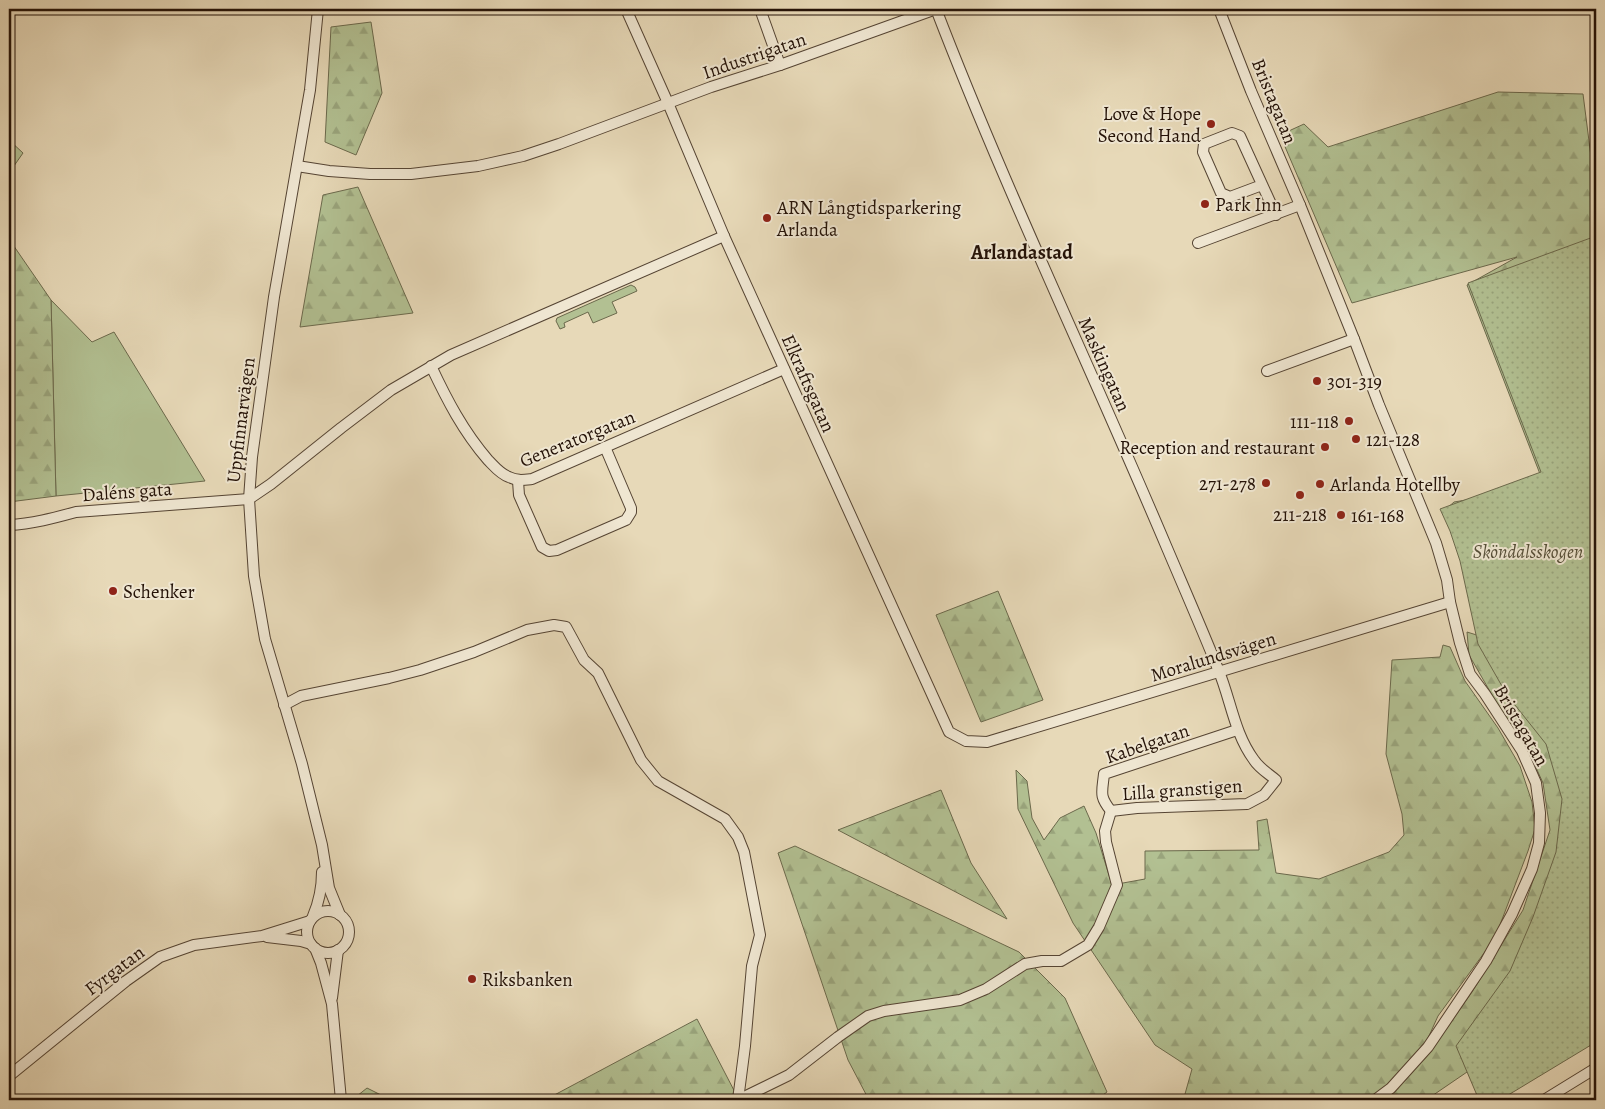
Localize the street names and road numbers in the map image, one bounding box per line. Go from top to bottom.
street label: Industrigatan [699,26,810,86]
street label: Bristagatan [1245,55,1303,148]
street label: Maskingatan [1072,313,1137,416]
street label: Elkraftsgatan [775,330,841,437]
street label: Uppfinnarvägen [220,356,262,484]
street label: Generatorgatan [516,404,639,474]
street label: Daléns gata [81,476,173,508]
street label: Moralundsvägen [1147,626,1279,688]
street label: Bristagatan [1487,680,1555,771]
street label: Kabelgatan [1102,717,1193,770]
street label: Lilla granstigen [1121,773,1243,807]
street label: Fyrgatan [79,940,150,1002]

